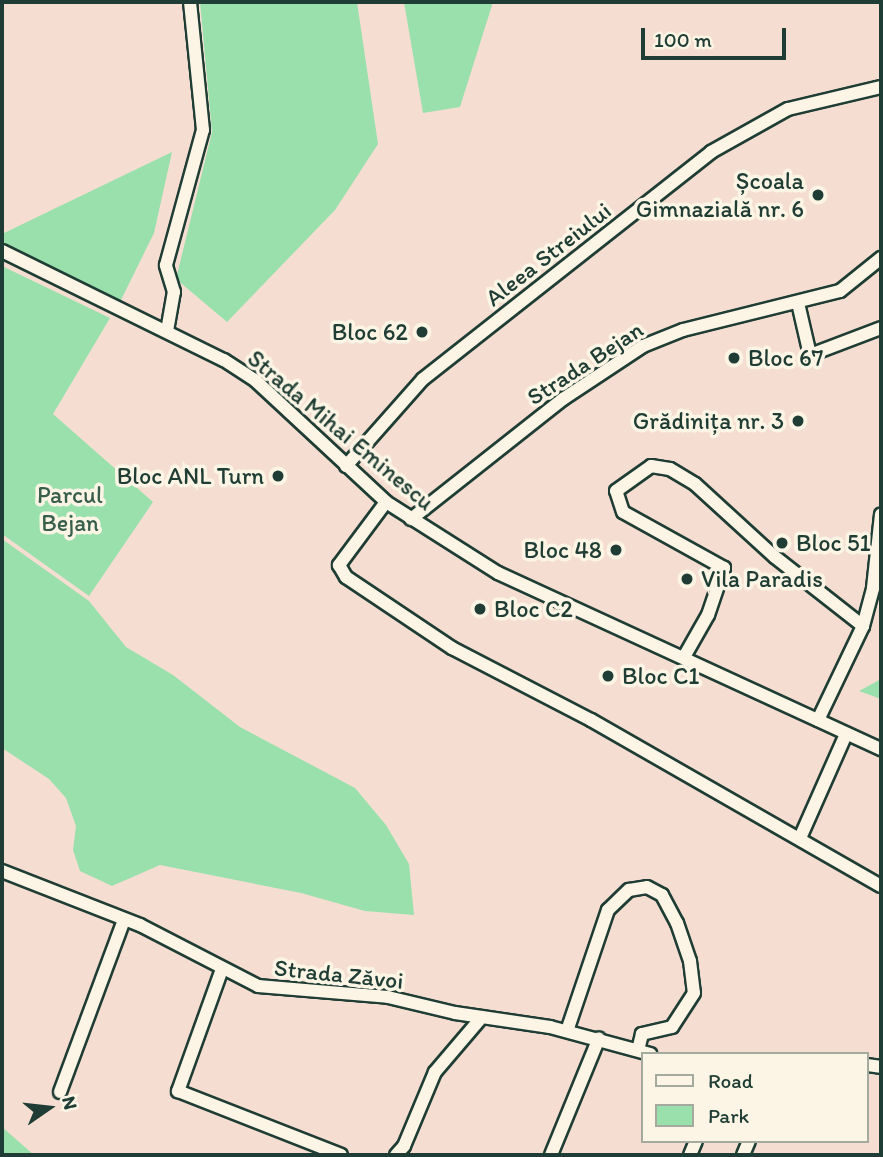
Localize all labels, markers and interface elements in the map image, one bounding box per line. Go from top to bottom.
scale bar [645,14,790,58]
text: 100 m [654,27,712,52]
place label: Școala Gimnazială nr. 6 [635,167,804,223]
marker: Școala Gimnazială nr. 6 [810,187,826,203]
street label: Aleea Streiului [479,196,617,312]
street label: Strada Bejan [522,315,648,411]
place label: Bloc 62 [332,318,408,346]
marker: Bloc 62 [414,324,430,340]
street label: Strada Mihai Eminescu [242,344,440,516]
place label: Bloc 67 [748,344,824,372]
marker: Bloc 67 [726,350,742,366]
place label: Grădinița nr. 3 [633,407,784,435]
marker: Grădinița nr. 3 [790,413,806,429]
place label: Bloc ANL Turn [117,462,264,490]
marker: Bloc ANL Turn [270,468,286,484]
park label: Parcul Bejan [37,481,103,537]
place label: Bloc 51 [796,529,871,557]
marker: Bloc 51 [774,535,790,551]
place label: Bloc 48 [524,536,602,564]
marker: Bloc 48 [608,542,624,558]
place label: Vila Paradis [701,565,822,593]
marker: Vila Paradis [679,571,695,587]
place label: Bloc C2 [494,595,573,623]
marker: Bloc C2 [472,601,488,617]
place label: Bloc C1 [622,662,699,690]
marker: Bloc C1 [600,668,616,684]
street label: Strada Zăvoi [273,953,405,995]
legend [642,1052,869,1143]
text: Road [708,1068,753,1093]
north arrow [14,1073,84,1143]
text: N [57,1094,83,1112]
text: Park [708,1103,749,1128]

